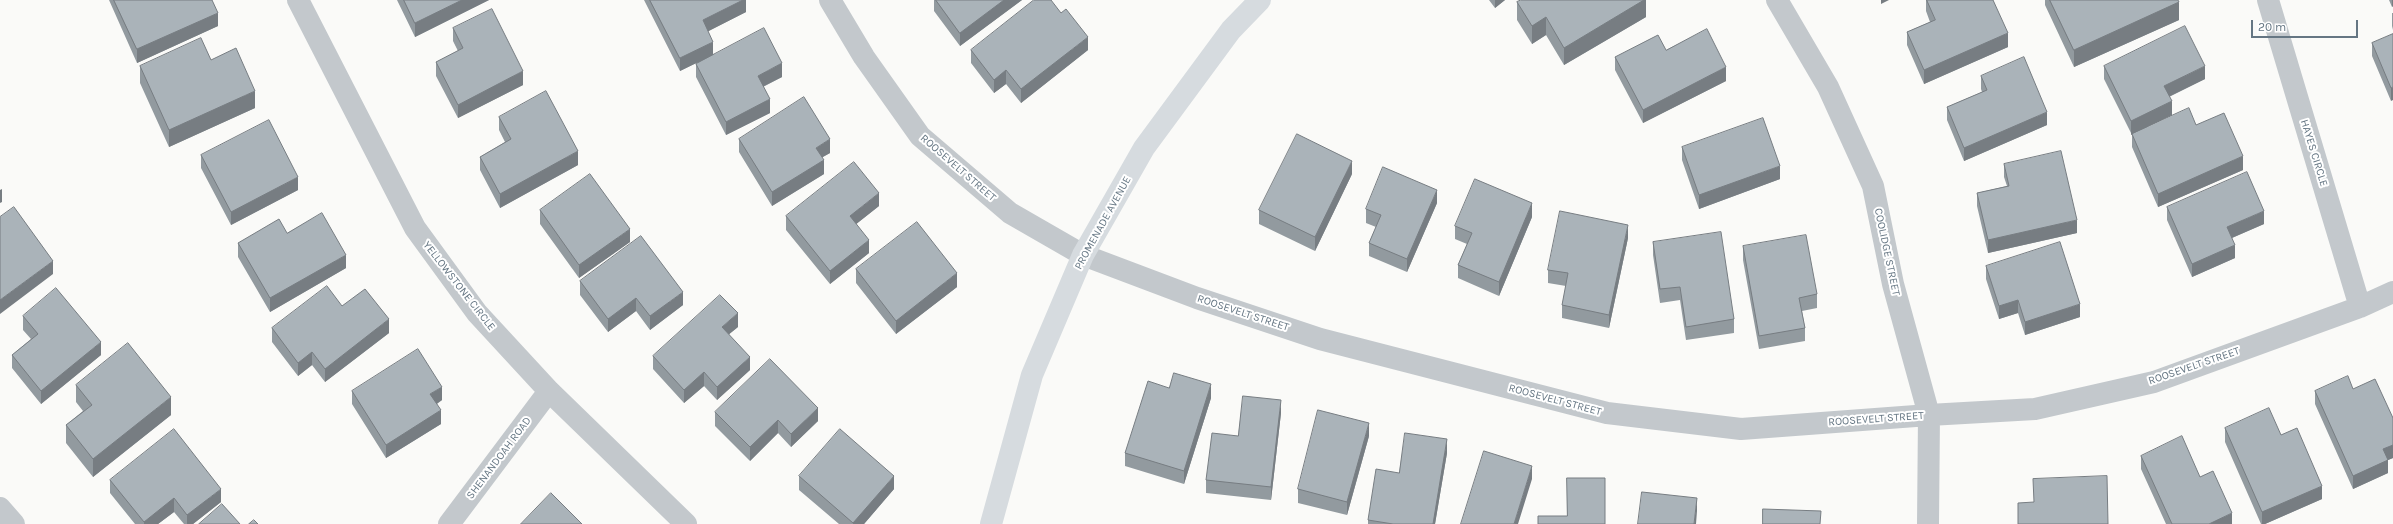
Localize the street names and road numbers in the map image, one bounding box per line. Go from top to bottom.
street label: HAYES CIRCLE [2298,118,2330,188]
street label: ROOSEVELT STREET [918,132,998,204]
street label: PROMENADE AVENUE [1072,174,1134,272]
street label: COOLIDGE STREET [1871,207,1903,297]
street label: YELLOWSTONE CIRCLE [420,239,498,333]
street label: ROOSEVELT STREET [1195,292,1291,334]
street label: ROOSEVELT STREET [2147,344,2241,388]
street label: ROOSEVELT STREET [1507,381,1603,419]
street label: ROOSEVELT STREET [1828,409,1924,429]
street label: SHENANDOAH ROAD [464,414,534,502]

